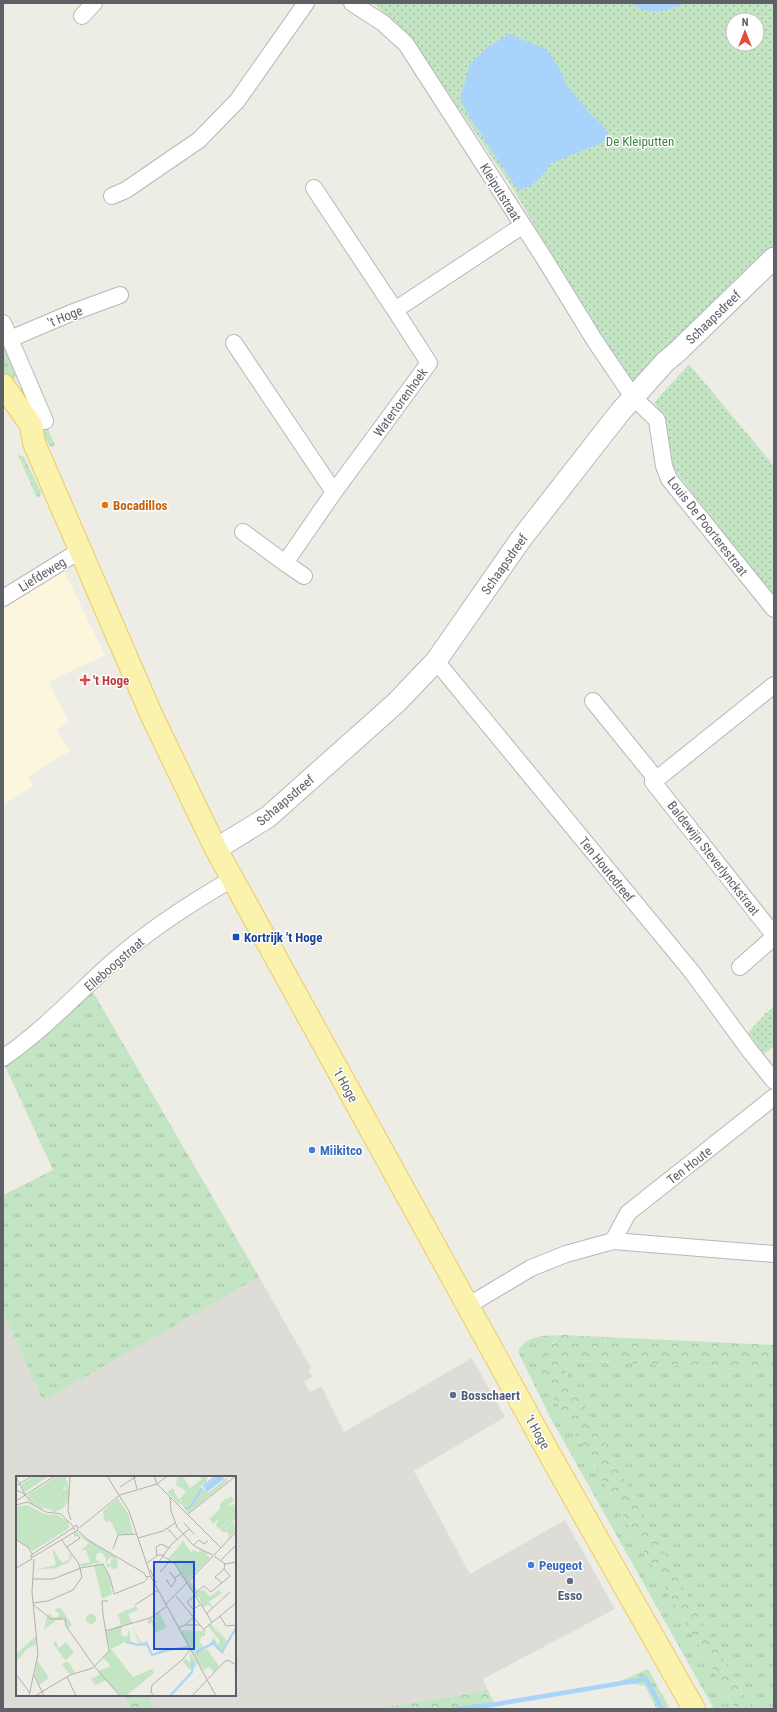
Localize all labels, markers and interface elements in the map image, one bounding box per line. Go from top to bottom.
north arrow [725,12,765,52]
text: N [742,16,749,29]
park label: De Kleiputten [606,134,674,149]
street label: Kleiputstraat [477,161,524,224]
street label: Schaapsdreef [683,288,744,347]
street label: 't Hoge [46,303,85,330]
street label: Watertorenhoek [370,365,430,440]
street label: Louis De Poorterestraat [664,474,751,579]
place label: Bocadillos [113,498,168,513]
marker: Bocadillos [100,500,110,510]
street label: Schaapsdreef [478,531,531,597]
street label: Liefdeweg [16,554,69,595]
place label: 't Hoge [93,673,129,688]
marker: 't Hoge [80,675,90,685]
street label: Schaapsdreef [254,772,317,829]
street label: Baldewijn Steverlynckstraat [664,798,763,919]
street label: Ten Houtedreef [576,834,637,905]
place label: Kortrijk 't Hoge [244,930,322,945]
marker: Kortrijk 't Hoge [231,932,241,942]
street label: Elleboogstraat [81,934,147,994]
street label: 't Hoge [330,1066,361,1105]
place label: Miikitco [320,1143,363,1158]
street label: Ten Houte [664,1143,715,1187]
marker: Miikitco [307,1145,317,1155]
place label: Bosschaert [461,1388,520,1403]
marker: Bosschaert [448,1390,458,1400]
street label: 't Hoge [522,1413,553,1452]
inset map [16,1476,236,1696]
place label: Peugeot [539,1558,582,1573]
marker: Peugeot [526,1560,536,1570]
marker: Esso [565,1576,575,1586]
place label: Esso [558,1588,583,1603]

